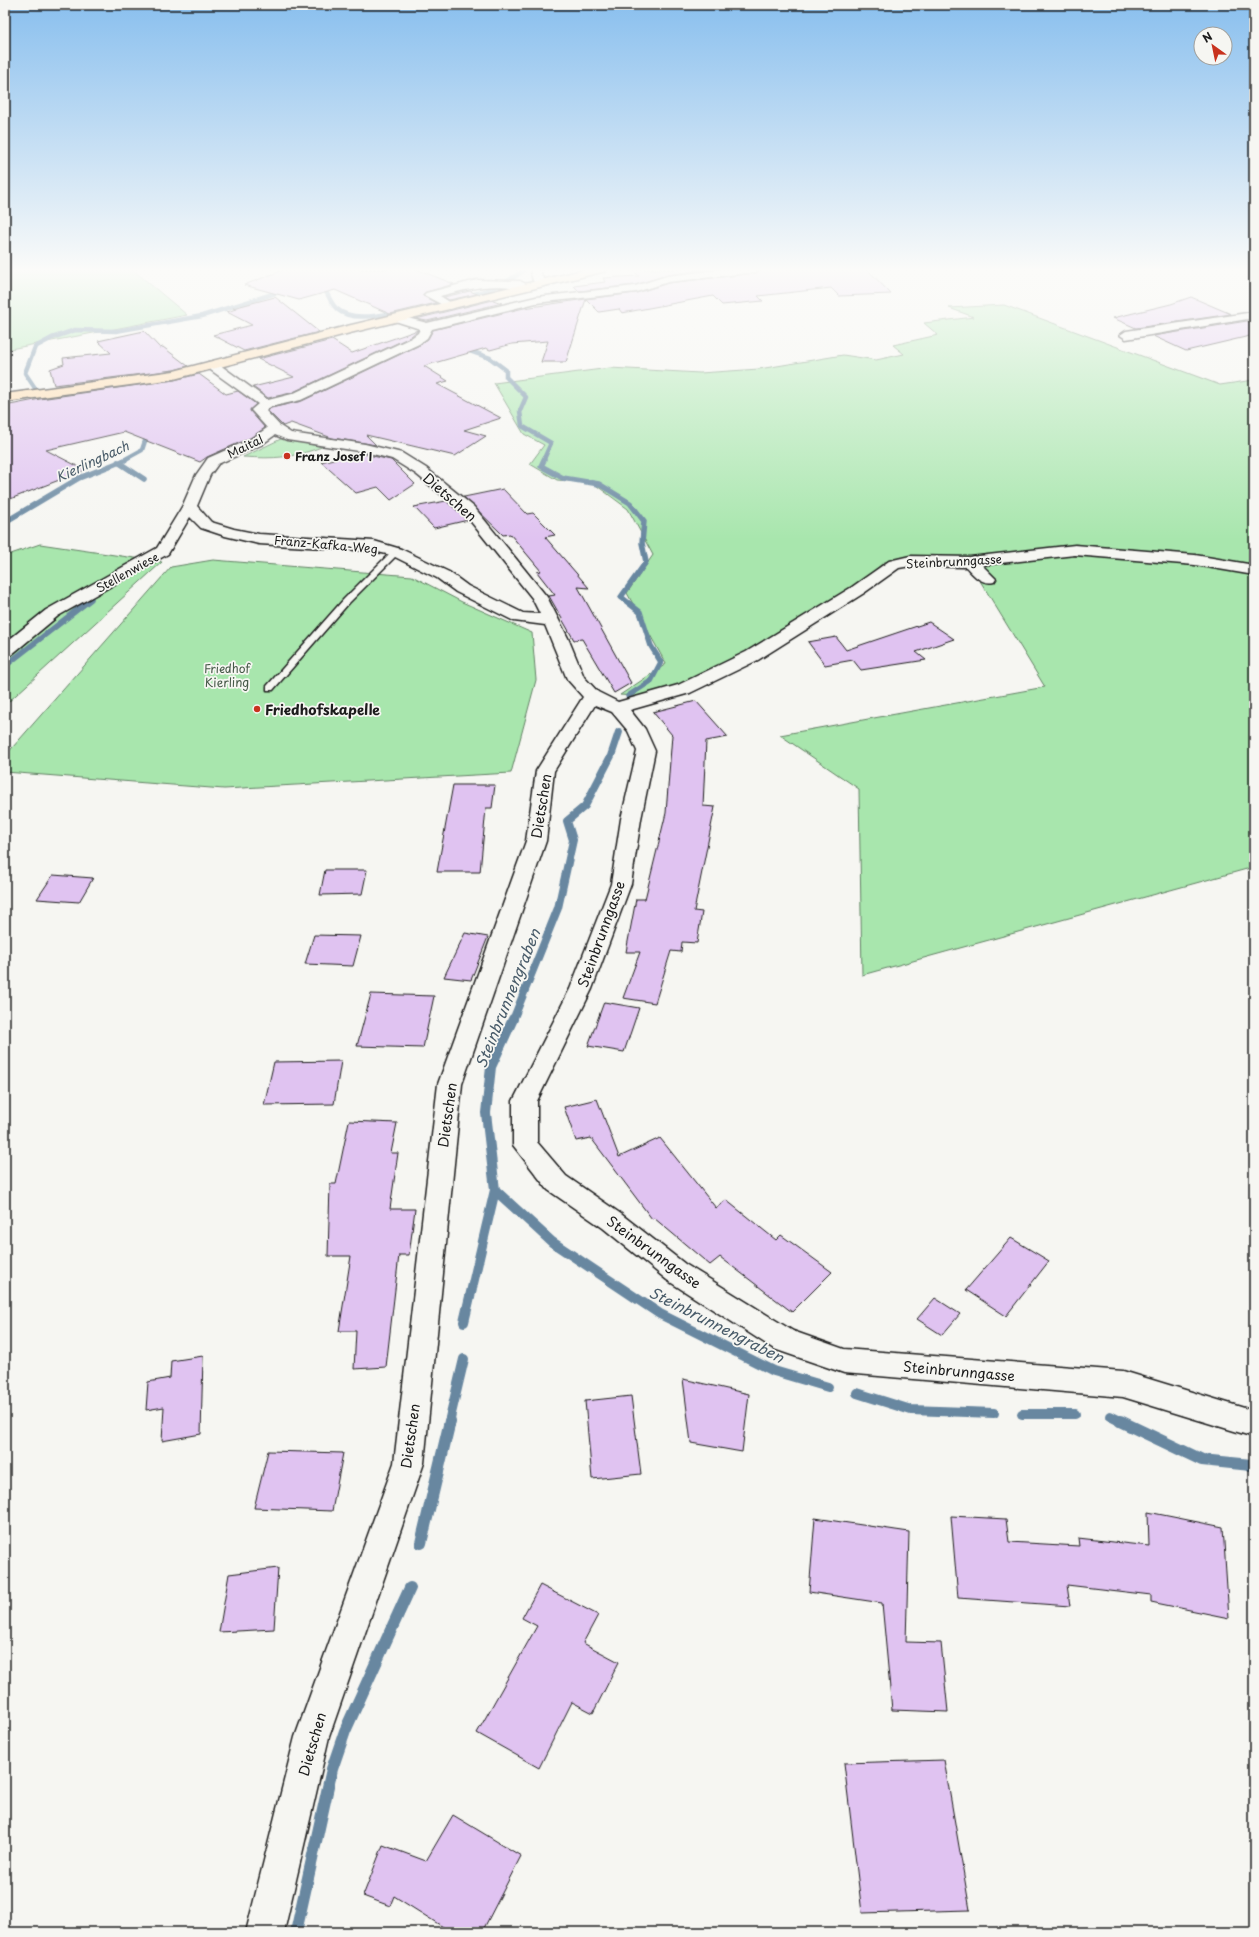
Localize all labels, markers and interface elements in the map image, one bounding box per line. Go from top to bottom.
north arrow [1193,26,1233,66]
text: N [1199,28,1216,47]
street label: Maital [224,430,266,462]
water label: Kierlingbach [52,436,132,486]
place label: Franz Josef I [295,447,373,465]
marker: Franz Josef I [282,451,292,461]
street label: Dietschen [418,468,482,526]
street label: Franz-Kafka-Weg [274,531,379,557]
street label: Stellenwiese [92,547,162,597]
street label: Steinbrunngasse [906,549,1002,573]
park label: Friedhof Kierling [204,659,251,691]
place label: Friedhofskapelle [265,699,380,720]
marker: Friedhofskapelle [252,704,262,714]
street label: Dietschen [526,772,556,840]
street label: Steinbrunngasse [572,878,630,990]
water label: Steinbrunnengraben [469,924,546,1071]
street label: Dietschen [432,1081,462,1149]
street label: Steinbrunngasse [603,1211,705,1293]
water label: Steinbrunnengraben [646,1280,789,1368]
street label: Steinbrunngasse [902,1356,1016,1386]
street label: Dietschen [395,1402,425,1470]
street label: Dietschen [293,1710,331,1778]

